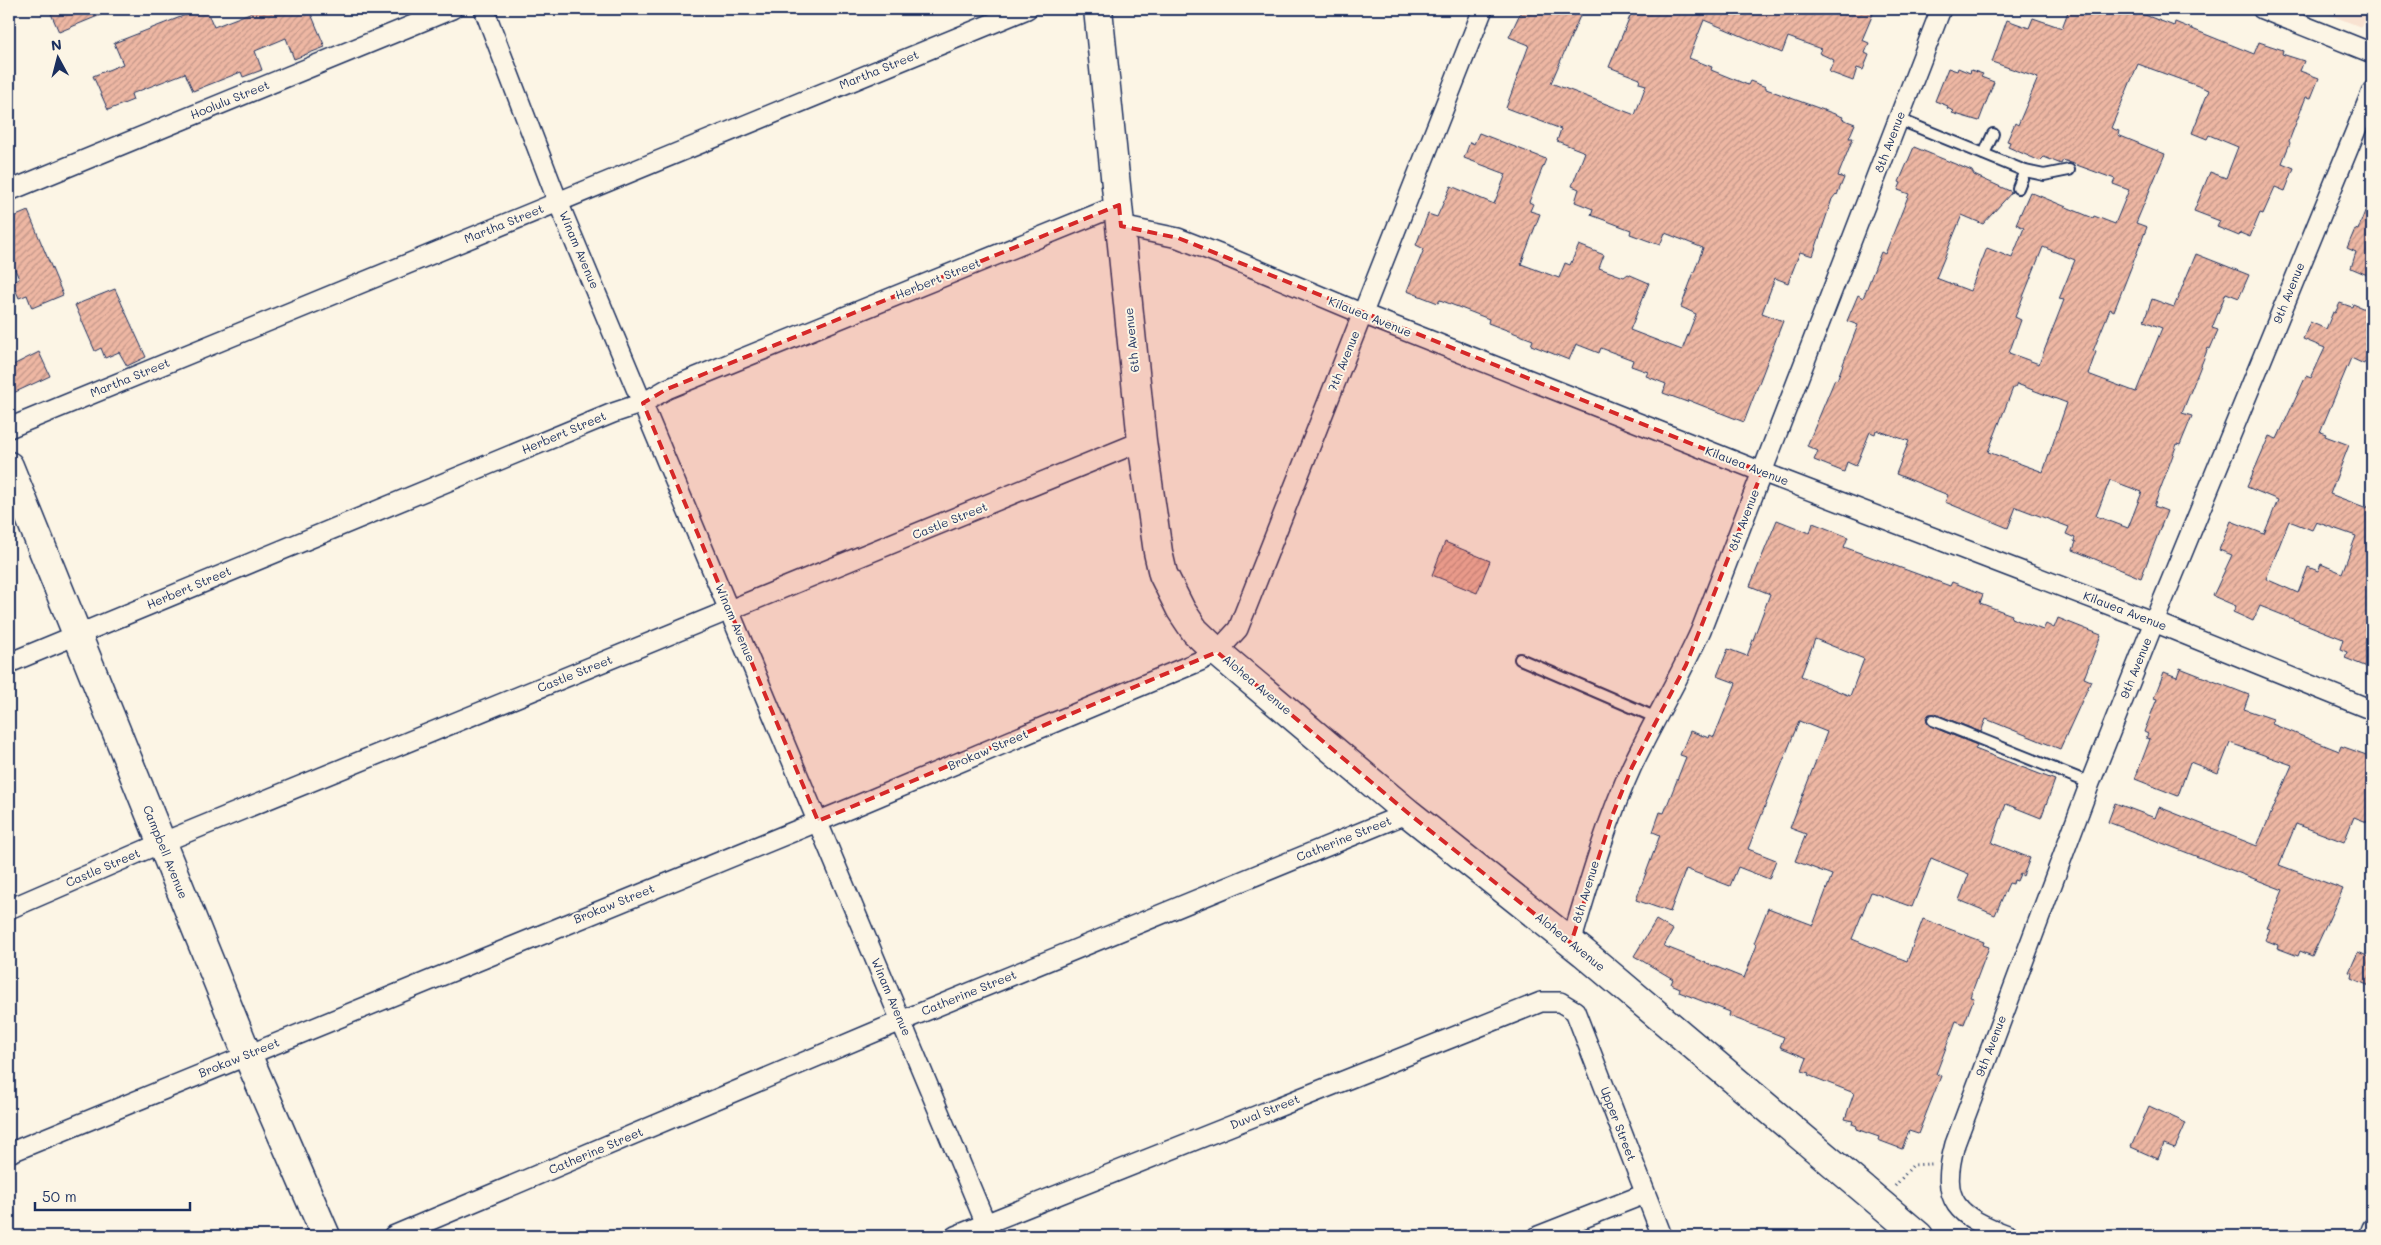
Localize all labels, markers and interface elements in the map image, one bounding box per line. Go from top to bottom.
north arrow [32,32,82,82]
text: N [50,35,63,55]
street label: Martha Street [836,46,921,92]
street label: Hoolulu Street [188,76,272,122]
street label: 8th Avenue [1870,109,1908,175]
street label: Martha Street [461,200,546,246]
street label: Winam Avenue [556,208,604,291]
street label: Herbert Street [893,254,983,302]
street label: 9th Avenue [2269,260,2308,326]
street label: Kilauea Avenue [1326,292,1414,340]
street label: 6th Avenue [1120,307,1142,373]
street label: 7th Avenue [1324,328,1362,393]
street label: Martha Street [87,354,172,400]
street label: Herbert Street [519,407,608,457]
street label: Kilauea Avenue [1703,442,1791,488]
street label: 8th Avenue [1724,487,1762,553]
street label: Castle Street [910,498,990,542]
street label: Herbert Street [144,562,233,612]
street label: Winam Avenue [712,581,760,664]
street label: Kilauea Avenue [2081,587,2169,633]
street label: 9th Avenue [2116,635,2155,701]
street label: Castle Street [535,651,615,695]
street label: Alohea Avenue [1220,651,1296,718]
street label: Brokaw Street [945,725,1030,773]
street label: Campbell Avenue [140,803,192,901]
street label: Catherine Street [1294,812,1394,864]
street label: Castle Street [63,844,142,890]
street label: 8th Avenue [1568,858,1602,925]
street label: Brokaw Street [571,880,656,927]
street label: Alohea Avenue [1532,908,1609,974]
street label: Winam Avenue [868,955,916,1038]
street label: Catherine Street [919,966,1019,1018]
street label: 9th Avenue [1971,1013,2009,1079]
street label: Brokaw Street [196,1034,281,1081]
street label: Upper Street [1597,1084,1640,1163]
street label: Duval Street [1227,1090,1302,1132]
street label: Catherine Street [546,1123,645,1177]
scale bar [35,1180,190,1212]
text: 50 m [42,1186,77,1206]

